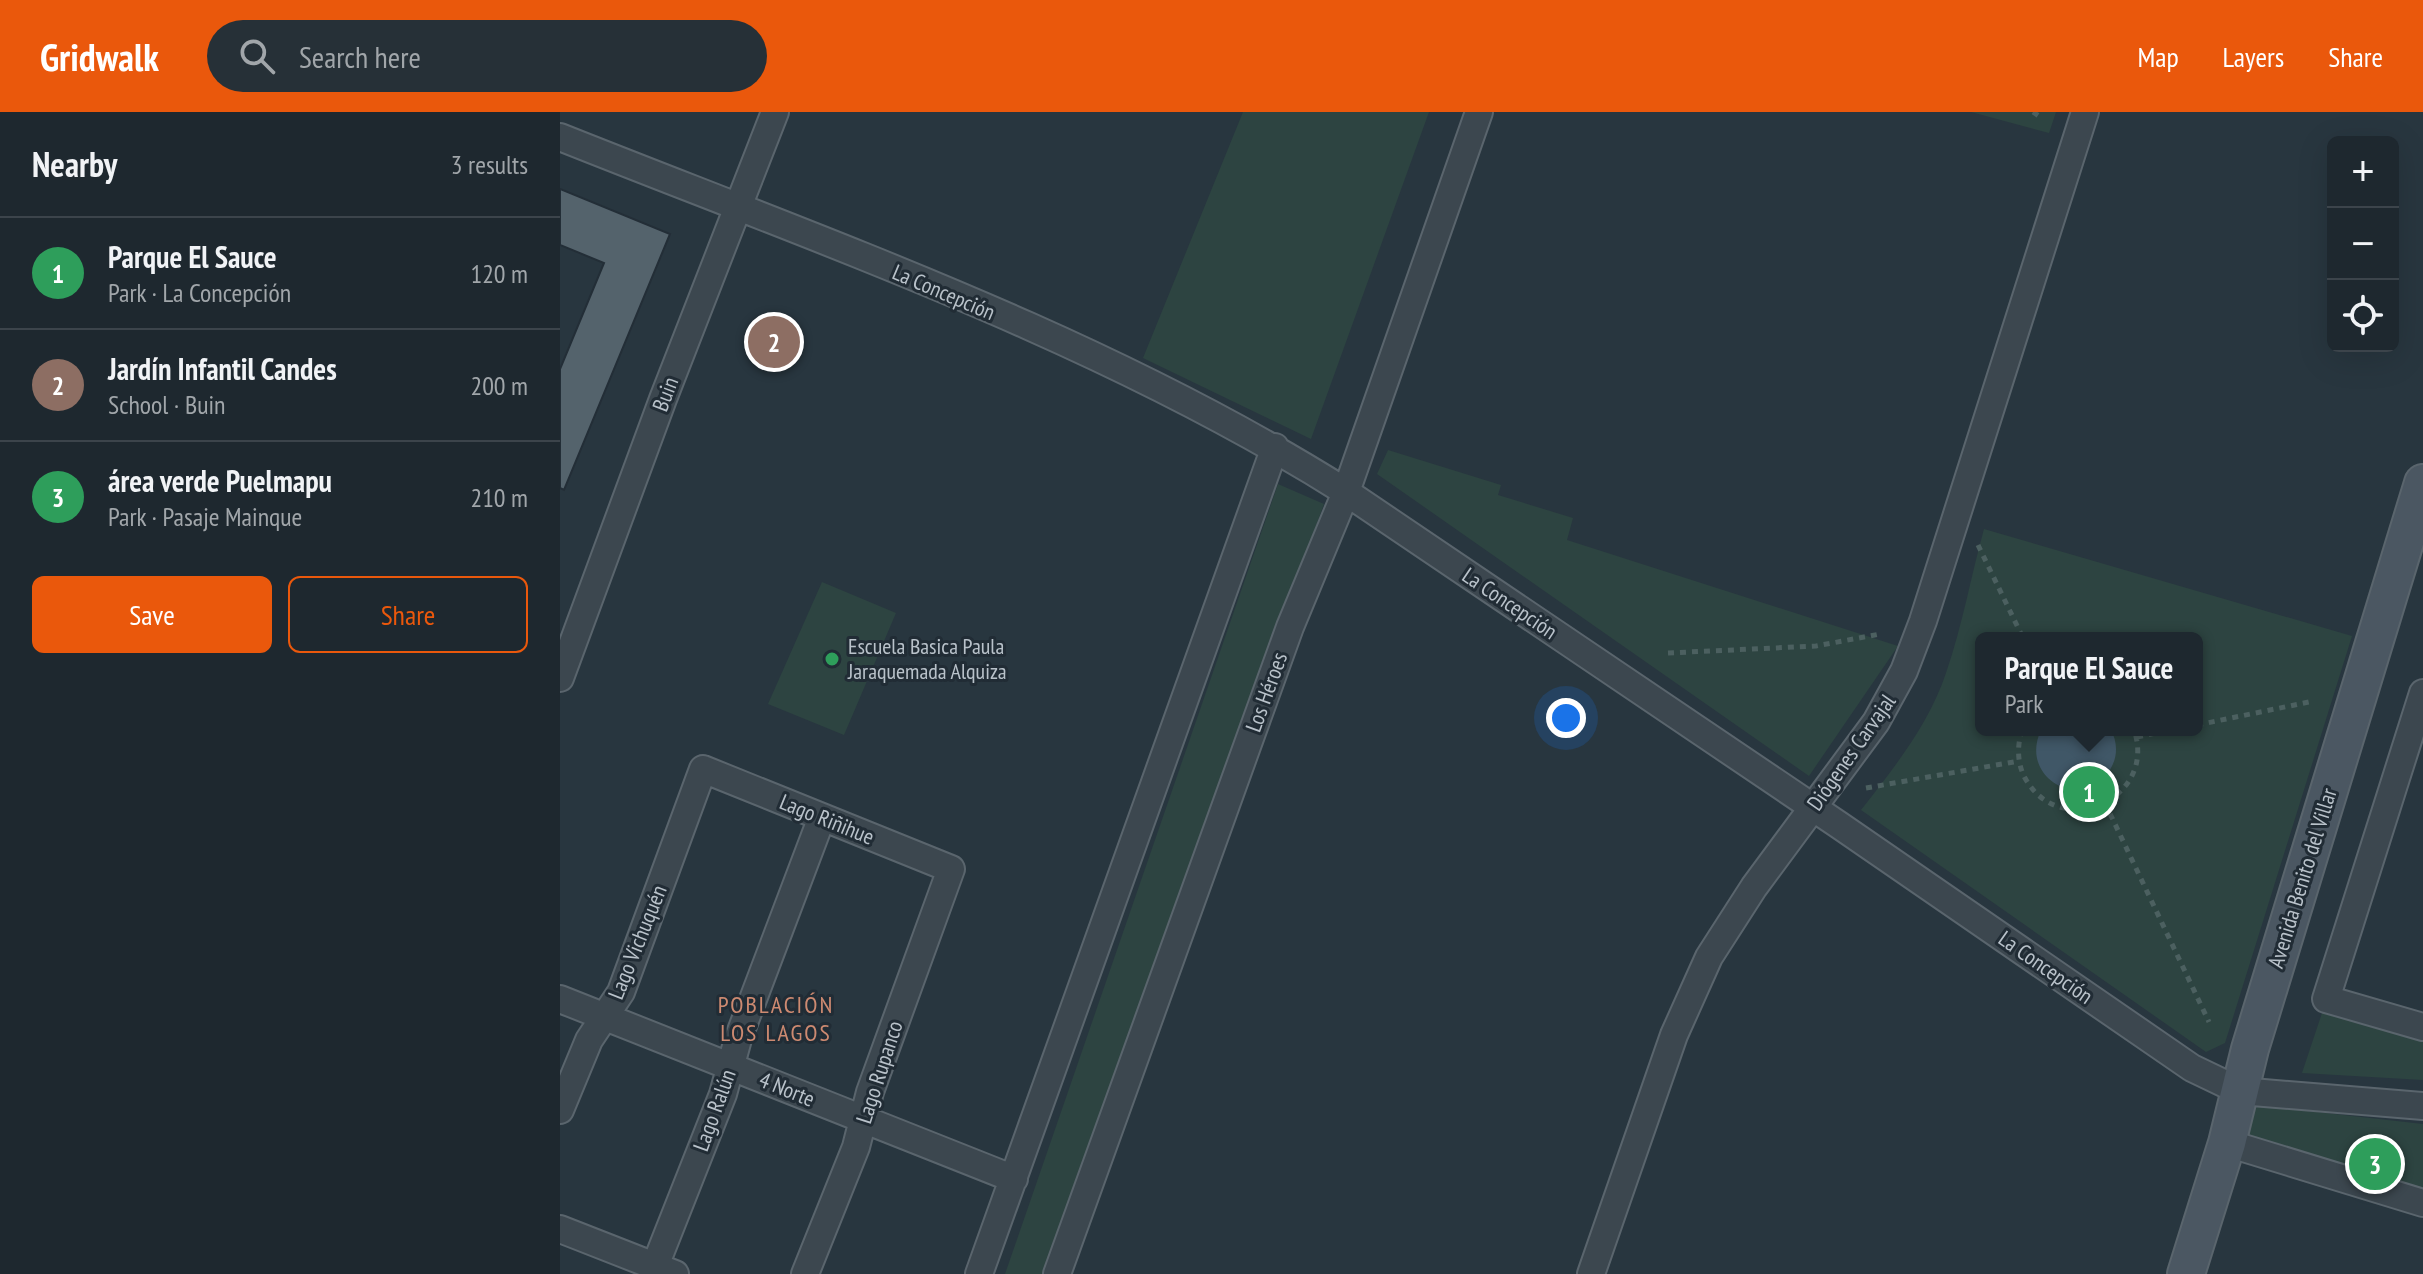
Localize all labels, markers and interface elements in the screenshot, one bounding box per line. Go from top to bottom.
search box [207,20,767,92]
text: Gridwalk [40,32,159,81]
icon: search [235,34,279,78]
text: Search here [299,37,421,76]
text: Map [2137,38,2179,75]
text: Layers [2223,38,2284,75]
text: Share [2328,38,2383,75]
map controls [2327,136,2399,352]
button: + [2327,136,2399,208]
text: Nearby [32,142,117,186]
text: 3 results [451,148,528,181]
button: − [2327,208,2399,280]
text: Parque El Sauce [108,237,277,276]
text: 1 [52,257,64,290]
text: 120 m [470,257,528,290]
street label: La Concepción [888,258,1000,326]
text: Park · La Concepción [108,276,291,309]
button: locate [2327,280,2399,352]
pin: 2 [748,312,800,372]
text: Jardín Infantil Candes [108,349,337,388]
text: 2 [52,369,64,402]
text: 200 m [470,369,528,402]
street label: Buin [646,373,684,415]
text: School · Buin [108,388,226,421]
text: área verde Puelmapu [108,461,332,500]
text: 3 [52,481,64,514]
text: 210 m [470,481,528,514]
text: Park · Pasaje Mainque [108,500,302,533]
street label: La Concepción [1457,561,1563,645]
button: Save [32,576,272,653]
button: Share [288,576,528,653]
place label: Escuela Basica Paula Jaraquemada Alquiza [847,632,1007,685]
popup [1975,632,2203,736]
street label: Los Héroes [1239,648,1293,736]
text: Parque El Sauce [2005,648,2173,687]
marker: Escuela Basica Paula Jaraquemada Alquiza [823,650,841,668]
text: Park [2005,687,2043,720]
street label: Diógenes Carvajal [1801,688,1902,816]
your location [1546,698,1586,738]
pin: 1 [2063,762,2115,822]
street label: Avenida Benito del Villar [2261,785,2343,971]
street label: Lago Riñihue [776,787,878,851]
street label: Lago Vichuquén [601,881,673,1003]
street label: La Concepción [1993,924,2099,1010]
district label: POBLACIÓN LOS LAGOS [718,989,834,1048]
street label: Lago Rupanco [849,1017,909,1127]
street label: Lago Ralún [686,1065,742,1155]
street label: 4 Norte [755,1065,819,1113]
pin: 3 [2349,1134,2401,1194]

